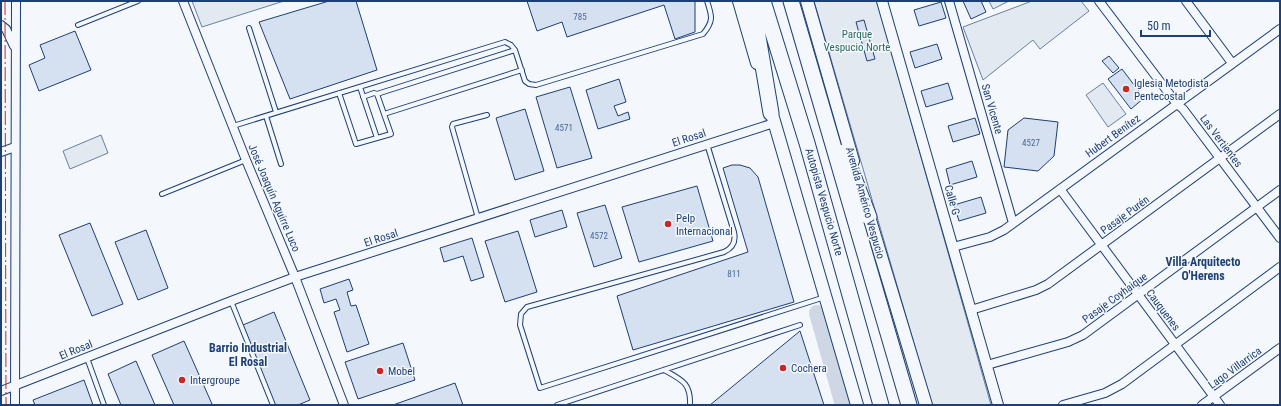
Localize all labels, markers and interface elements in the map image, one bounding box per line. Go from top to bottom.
house number: 785 [573,12,587,22]
scale bar [1141,12,1210,38]
text: 50 m [1147,19,1171,33]
park label: Parque Vespucio Norte [824,28,890,54]
place label: Iglesia Metodista Pentecostal [1134,77,1209,103]
street label: San Vicente [979,82,1005,136]
marker: Iglesia Metodista Pentecostal [1121,84,1131,94]
street label: Hubert Benítez [1083,112,1143,160]
street label: Las Vertientes [1197,112,1245,170]
house number: 4571 [555,123,573,133]
street label: El Rosal [670,126,708,150]
house number: 4527 [1022,138,1040,148]
street label: José Joaquín Aguirre Luco [245,142,303,254]
street label: Avenida Américo Vespucio [843,146,887,261]
street label: Autopista Vespucio Norte [802,147,846,257]
street label: Calle G [942,183,962,217]
street label: Pasaje Purén [1098,193,1152,237]
place label: Pelp Internacional [676,212,733,238]
marker: Pelp Internacional [663,219,673,229]
street label: El Rosal [362,226,400,250]
house number: 4572 [590,231,608,241]
district label: Villa Arquitecto O'Herens [1166,255,1240,283]
house number: 811 [727,269,741,279]
street label: Pasaje Coyhaique [1080,270,1150,326]
street label: Cauquenes [1143,287,1183,333]
street label: El Rosal [57,337,95,363]
district label: Barrio Industrial El Rosal [209,341,287,369]
street label: Lago Villarrica [1206,344,1264,392]
place label: Cochera [791,362,827,375]
marker: Cochera [778,363,788,373]
place label: Mobel [388,365,415,378]
marker: Mobel [375,366,385,376]
place label: Intergroupe [190,374,240,387]
marker: Intergroupe [177,375,187,385]

